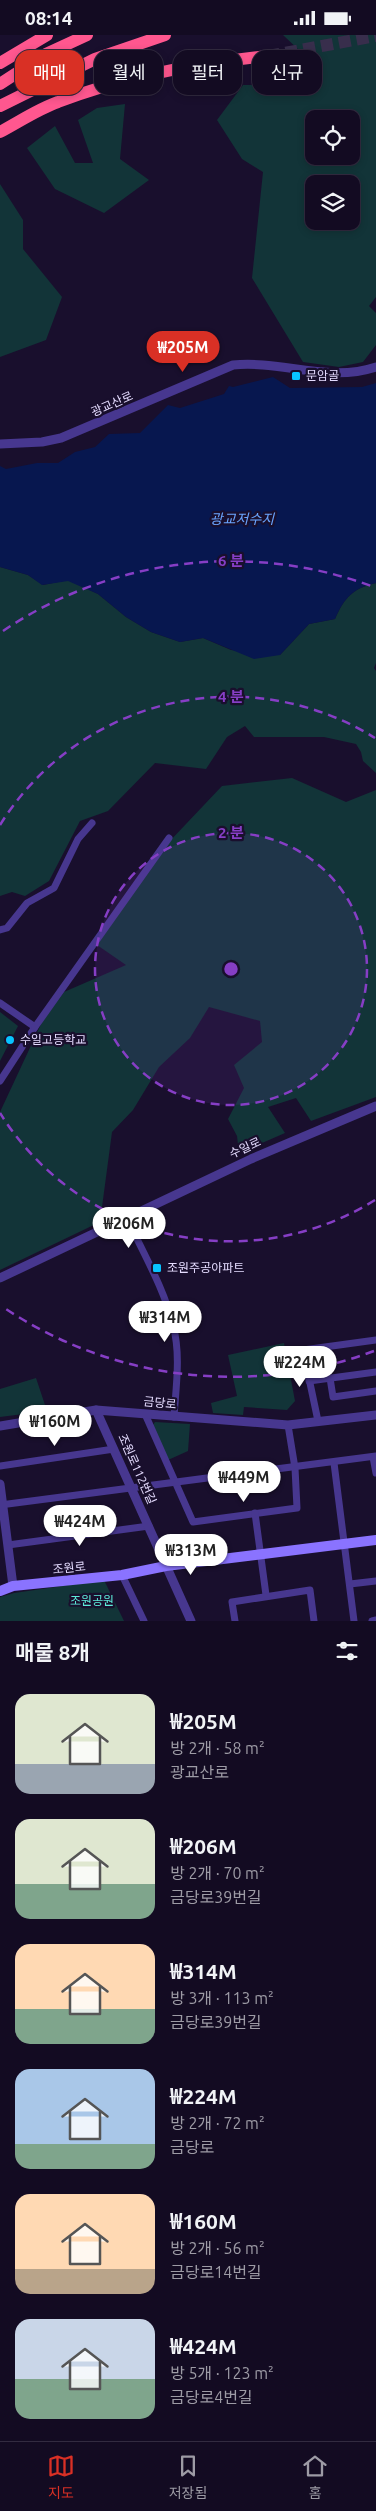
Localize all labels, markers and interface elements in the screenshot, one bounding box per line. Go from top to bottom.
text: 08:14 [25,7,73,29]
chip: 매매 [15,50,84,95]
chip: 월세 [94,50,163,95]
chip: 필터 [173,50,242,95]
chip: 신규 [252,50,322,95]
map controls [305,110,360,230]
button: locate [305,110,360,165]
button: layers [305,175,360,230]
pin: ₩205M [148,331,218,373]
text: ₩205M [158,338,208,356]
place label: 문암골 [306,369,339,382]
marker: 문암골 [290,370,302,382]
street label: 광교산로 [89,389,135,418]
water label: 광교저수지 [210,511,275,527]
text: 6 분 [218,552,244,569]
text: 4 분 [218,688,244,705]
text: 2 분 [218,824,244,841]
centre of rings [222,960,240,978]
place label: 수일고등학교 [20,1033,86,1046]
marker: 수일고등학교 [4,1034,16,1046]
street label: 수일로 [227,1135,263,1160]
pin: ₩206M [94,1207,164,1249]
text: ₩206M [104,1214,154,1232]
place label: 조원주공아파트 [167,1261,244,1274]
marker: 조원주공아파트 [151,1262,163,1274]
pin: ₩314M [130,1301,200,1343]
text: ₩314M [140,1308,190,1326]
pin: ₩224M [265,1345,335,1388]
text: ₩224M [275,1353,325,1371]
street label: 금당로 [143,1394,177,1411]
pin: ₩160M [20,1405,90,1447]
text: ₩160M [30,1412,80,1430]
street label: 조원로112번길 [116,1432,159,1506]
pin: ₩449M [209,1461,279,1503]
text: ₩449M [219,1468,269,1486]
pin: ₩424M [45,1505,115,1547]
text: ₩424M [55,1512,105,1530]
pin: ₩313M [156,1533,226,1576]
text: ₩313M [166,1541,216,1559]
street label: 조원로 [52,1559,86,1576]
park label: 조원공원 [70,1594,114,1607]
icon: filters [333,1637,361,1665]
text: 매물 8개 [15,1640,90,1664]
text: ₩205M [170,1709,237,1733]
icon: home [55,1714,115,1774]
text: 방 2개 · 58 m² [170,1739,265,1757]
text: 광교산로 [170,1763,229,1781]
text: ₩206M [170,1834,237,1858]
icon: home [55,1839,115,1899]
text: 방 2개 · 70 m² [170,1864,265,1882]
text: 금당로39번길 [170,1888,262,1906]
text: ₩314M [170,1959,237,1983]
icon: home [55,1964,115,2024]
text: 방 3개 · 113 m² [170,1989,274,2007]
text: 금당로39번길 [170,2013,262,2031]
text: ₩224M [170,2084,237,2108]
icon: home [55,2089,115,2149]
text: 방 2개 · 72 m² [170,2114,265,2132]
text: 금당로 [170,2138,214,2156]
text: ₩160M [170,2209,237,2233]
icon: home [55,2214,115,2274]
text: 방 2개 · 56 m² [170,2239,265,2257]
text: 금당로14번길 [170,2263,262,2281]
text: ₩424M [170,2334,237,2358]
icon: home [55,2339,115,2399]
text: 방 5개 · 123 m² [170,2364,274,2382]
text: 금당로4번길 [170,2388,253,2406]
tab: 지도 [47,2452,75,2502]
tab: 저장됨 [169,2452,207,2502]
tab: 홈 [301,2452,329,2502]

